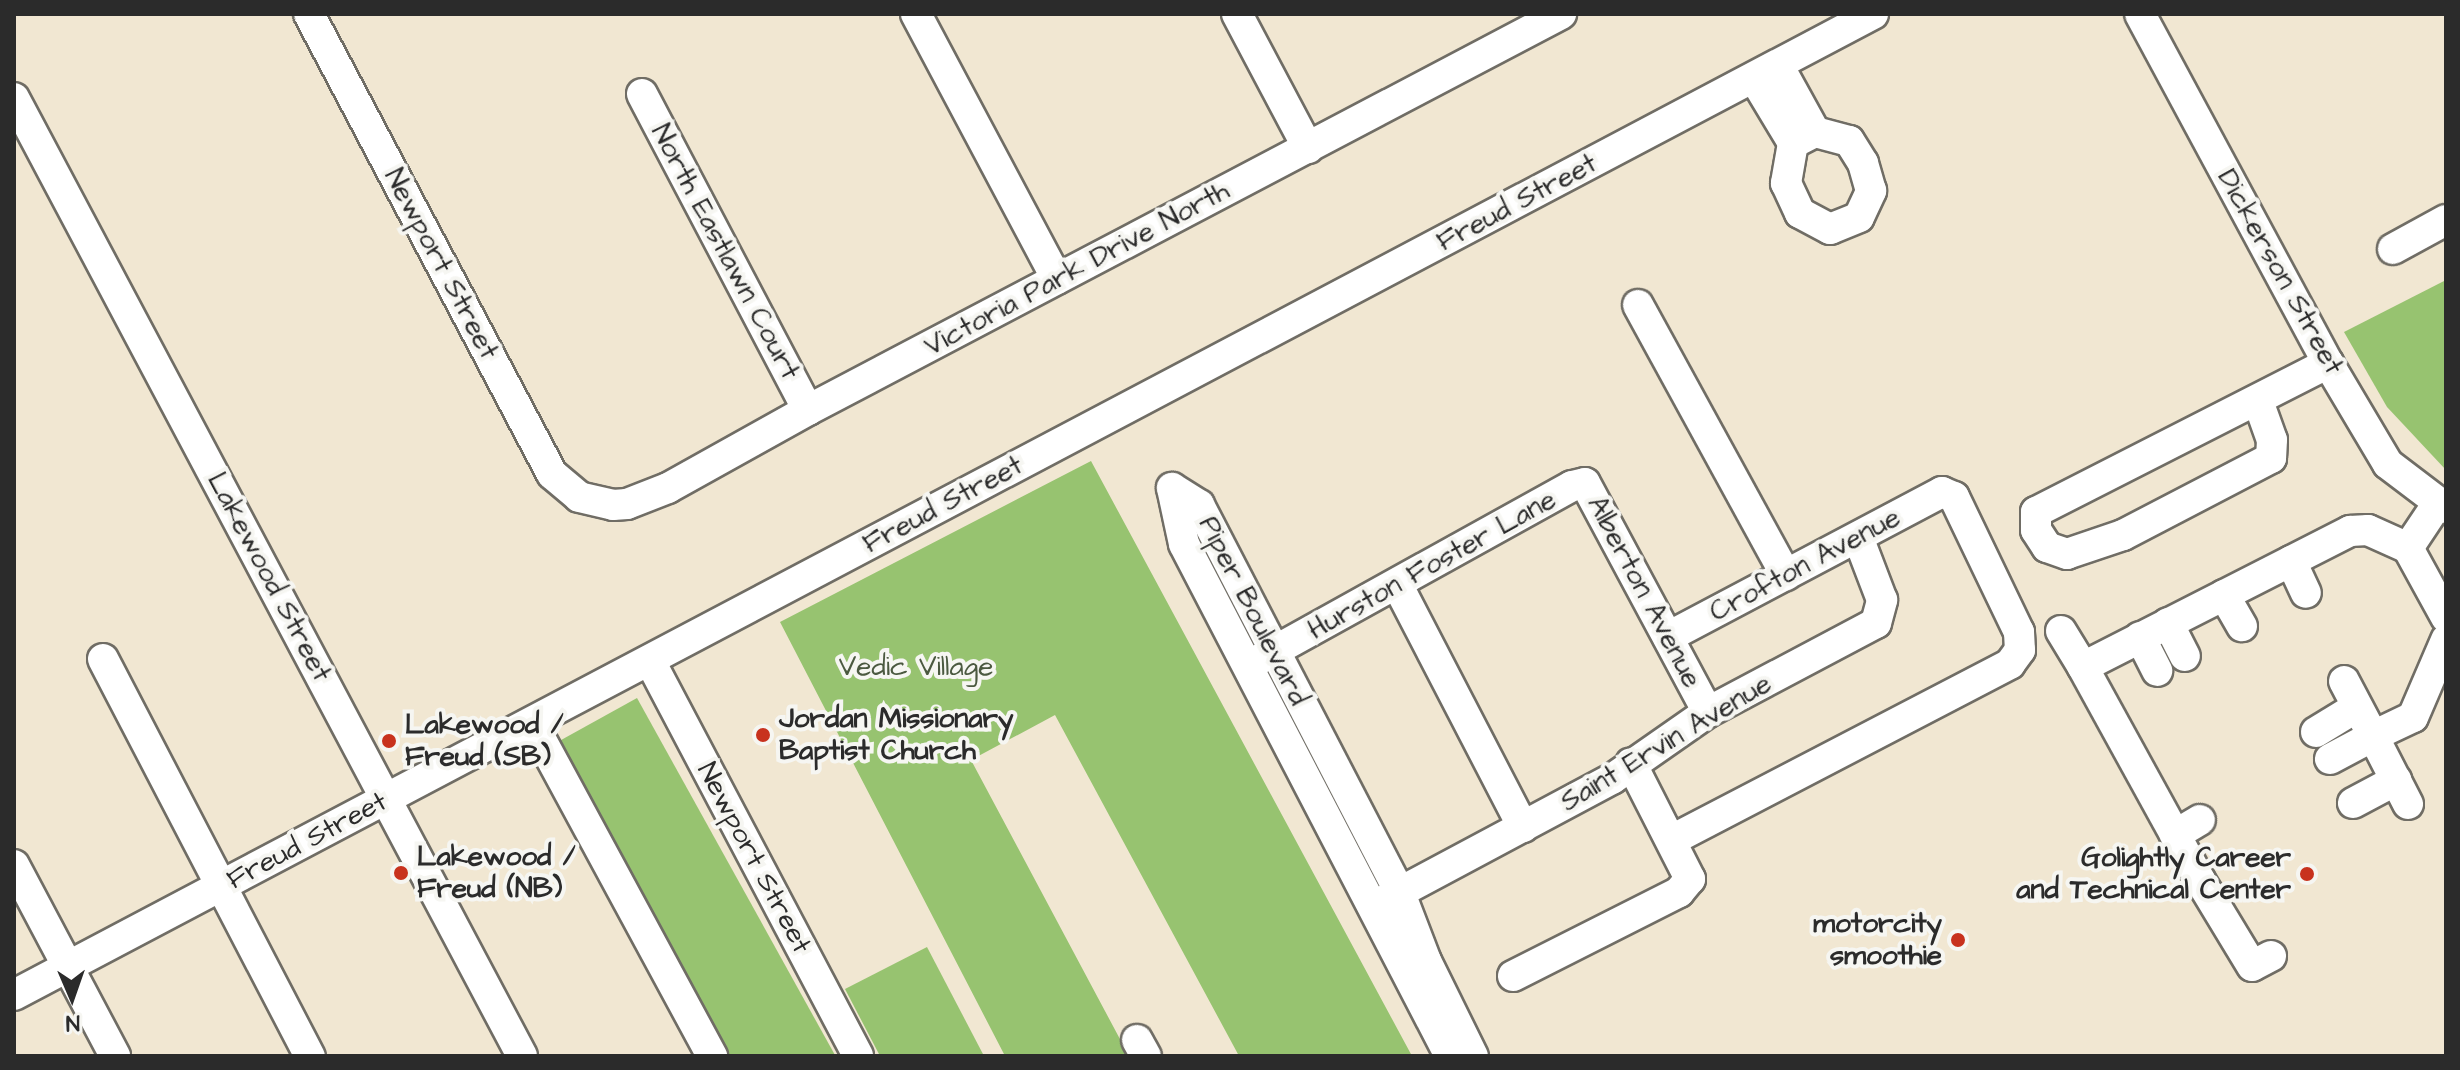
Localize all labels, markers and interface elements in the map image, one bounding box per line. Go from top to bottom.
street label: North Eastlawn Court [643,119,807,385]
street label: Freud Street [1431,147,1603,259]
street label: Newport Street [377,163,505,365]
street label: Dickerson Street [2210,164,2350,380]
street label: Victoria Park Drive North [919,174,1235,364]
street label: Freud Street [857,449,1029,561]
street label: Lakewood Street [200,467,338,687]
street label: Hurston Foster Lane [1302,483,1562,647]
street label: Alberton Avenue [1579,491,1709,693]
street label: Crofton Avenue [1704,501,1906,629]
street label: Piper Boulevard [1191,511,1315,711]
park label: Vedic Village [839,650,993,684]
street label: Saint Ervin Avenue [1555,667,1777,819]
place label: Jordan Missionary Baptist Church [779,702,1013,768]
place label: Lakewood / Freud (SB) [405,708,563,774]
marker: Jordan Missionary Baptist Church [754,726,772,744]
marker: Lakewood / Freud (SB) [380,732,398,750]
street label: Newport Street [690,757,818,959]
street label: Freud Street [221,785,393,897]
place label: Lakewood / Freud (NB) [417,840,575,906]
place label: Golightly Career and Technical Center [2016,841,2291,907]
marker: Lakewood / Freud (NB) [392,864,410,882]
marker: Golightly Career and Technical Center [2298,865,2316,883]
place label: motorcity smoothie [1813,907,1942,973]
marker: motorcity smoothie [1949,931,1967,949]
north arrow [32,958,112,1038]
text: N [65,1007,80,1038]

